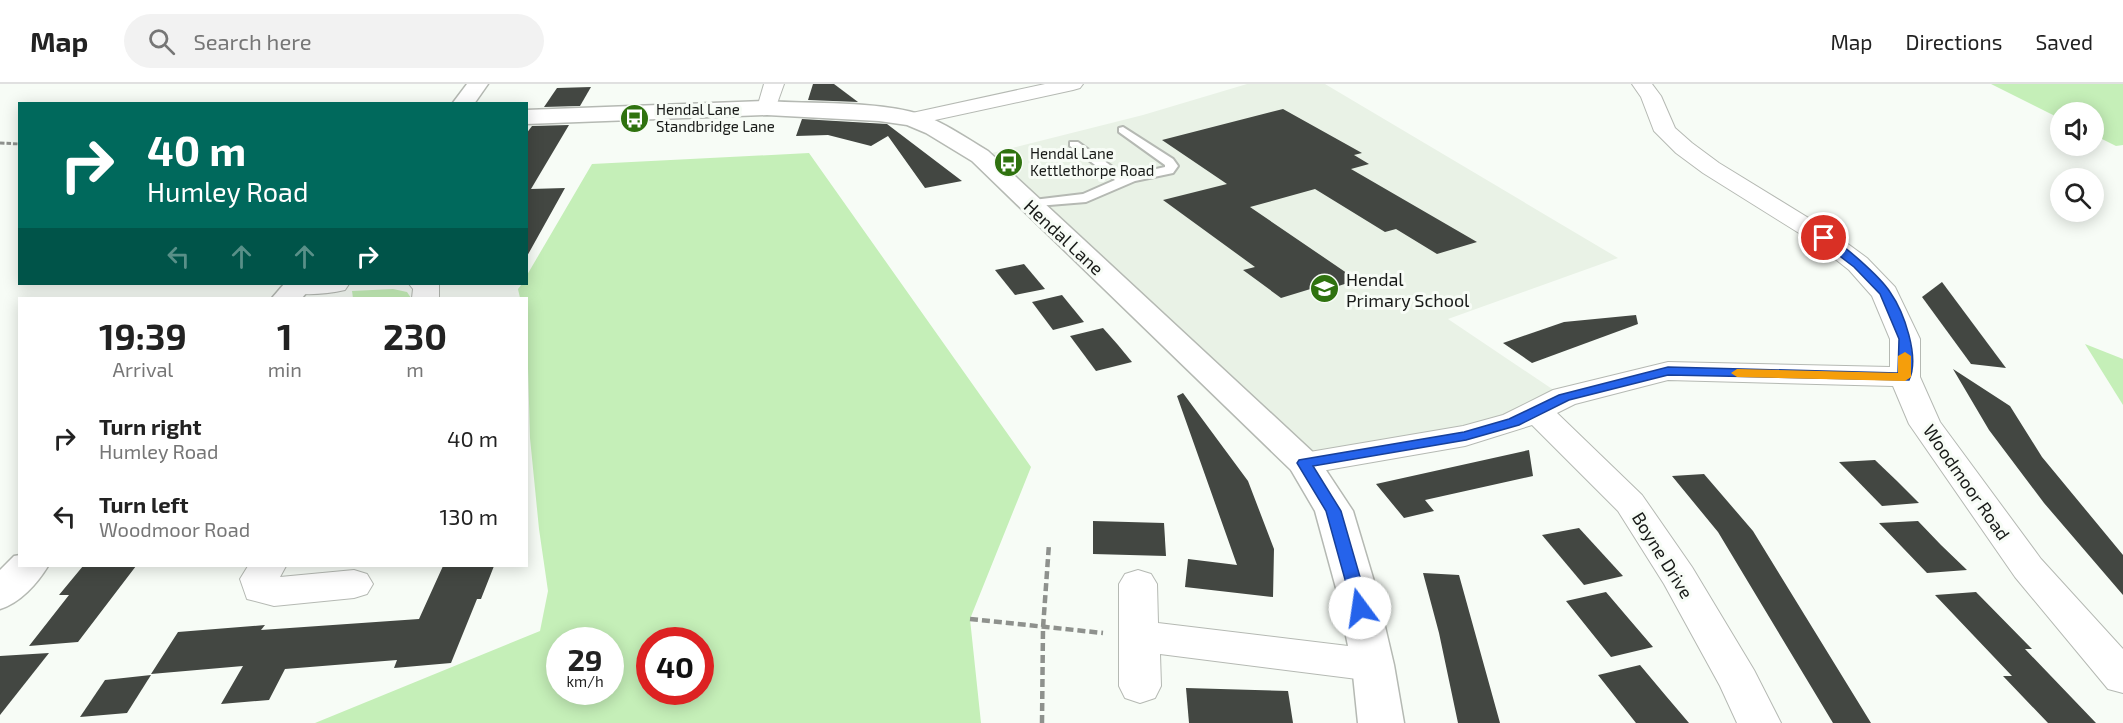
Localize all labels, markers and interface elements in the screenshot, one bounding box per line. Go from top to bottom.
search box [124,14,544,68]
text: Map [30,24,88,58]
icon: search [145,25,178,58]
text: Search here [193,28,312,54]
text: Map [1830,29,1873,54]
text: Directions [1906,29,2002,54]
text: Saved [2035,29,2093,54]
place label: Hendal Lane Standbridge Lane [656,100,775,135]
bus stop icon: Hendal Lane Standbridge Lane [619,102,651,134]
map controls [2050,102,2104,222]
button: sound [2050,102,2104,156]
text: 40 m [147,124,246,174]
icon: right [48,126,126,204]
place label: Hendal Lane Kettlethorpe Road [1030,144,1154,179]
bus stop icon: Hendal Lane Kettlethorpe Road [993,146,1025,178]
button: search [2050,168,2104,222]
text: Humley Road [147,175,308,207]
street label: Hendal Lane [1020,195,1108,279]
pin [1798,212,1849,263]
icon: arrive [1807,221,1840,254]
icon: left [162,240,195,273]
icon: ahead [225,240,258,273]
icon: ahead [288,240,321,273]
icon: right [351,240,384,273]
place label: Hendal Primary School [1346,268,1470,311]
school or university icon: Hendal Primary School [1309,273,1341,305]
text: 19:39 [99,314,187,357]
text: 1 [277,314,293,357]
text: 230 [383,314,447,357]
text: Arrival [112,357,173,381]
text: min [268,357,302,381]
text: m [406,357,424,381]
text: Turn right [99,413,201,439]
street label: Woodmoor Road [1919,420,2015,544]
icon: right [48,422,81,455]
text: 40 m [447,425,498,451]
text: Humley Road [99,439,219,463]
text: Turn left [99,491,188,517]
icon: left [48,500,81,533]
text: 130 m [440,503,498,529]
street label: Boyne Drive [1628,508,1698,602]
text: Woodmoor Road [99,517,250,541]
position arrow [1328,576,1392,640]
speed limit sign: 40 [636,627,714,705]
text: 29 [567,641,603,677]
text: km/h [566,672,604,690]

